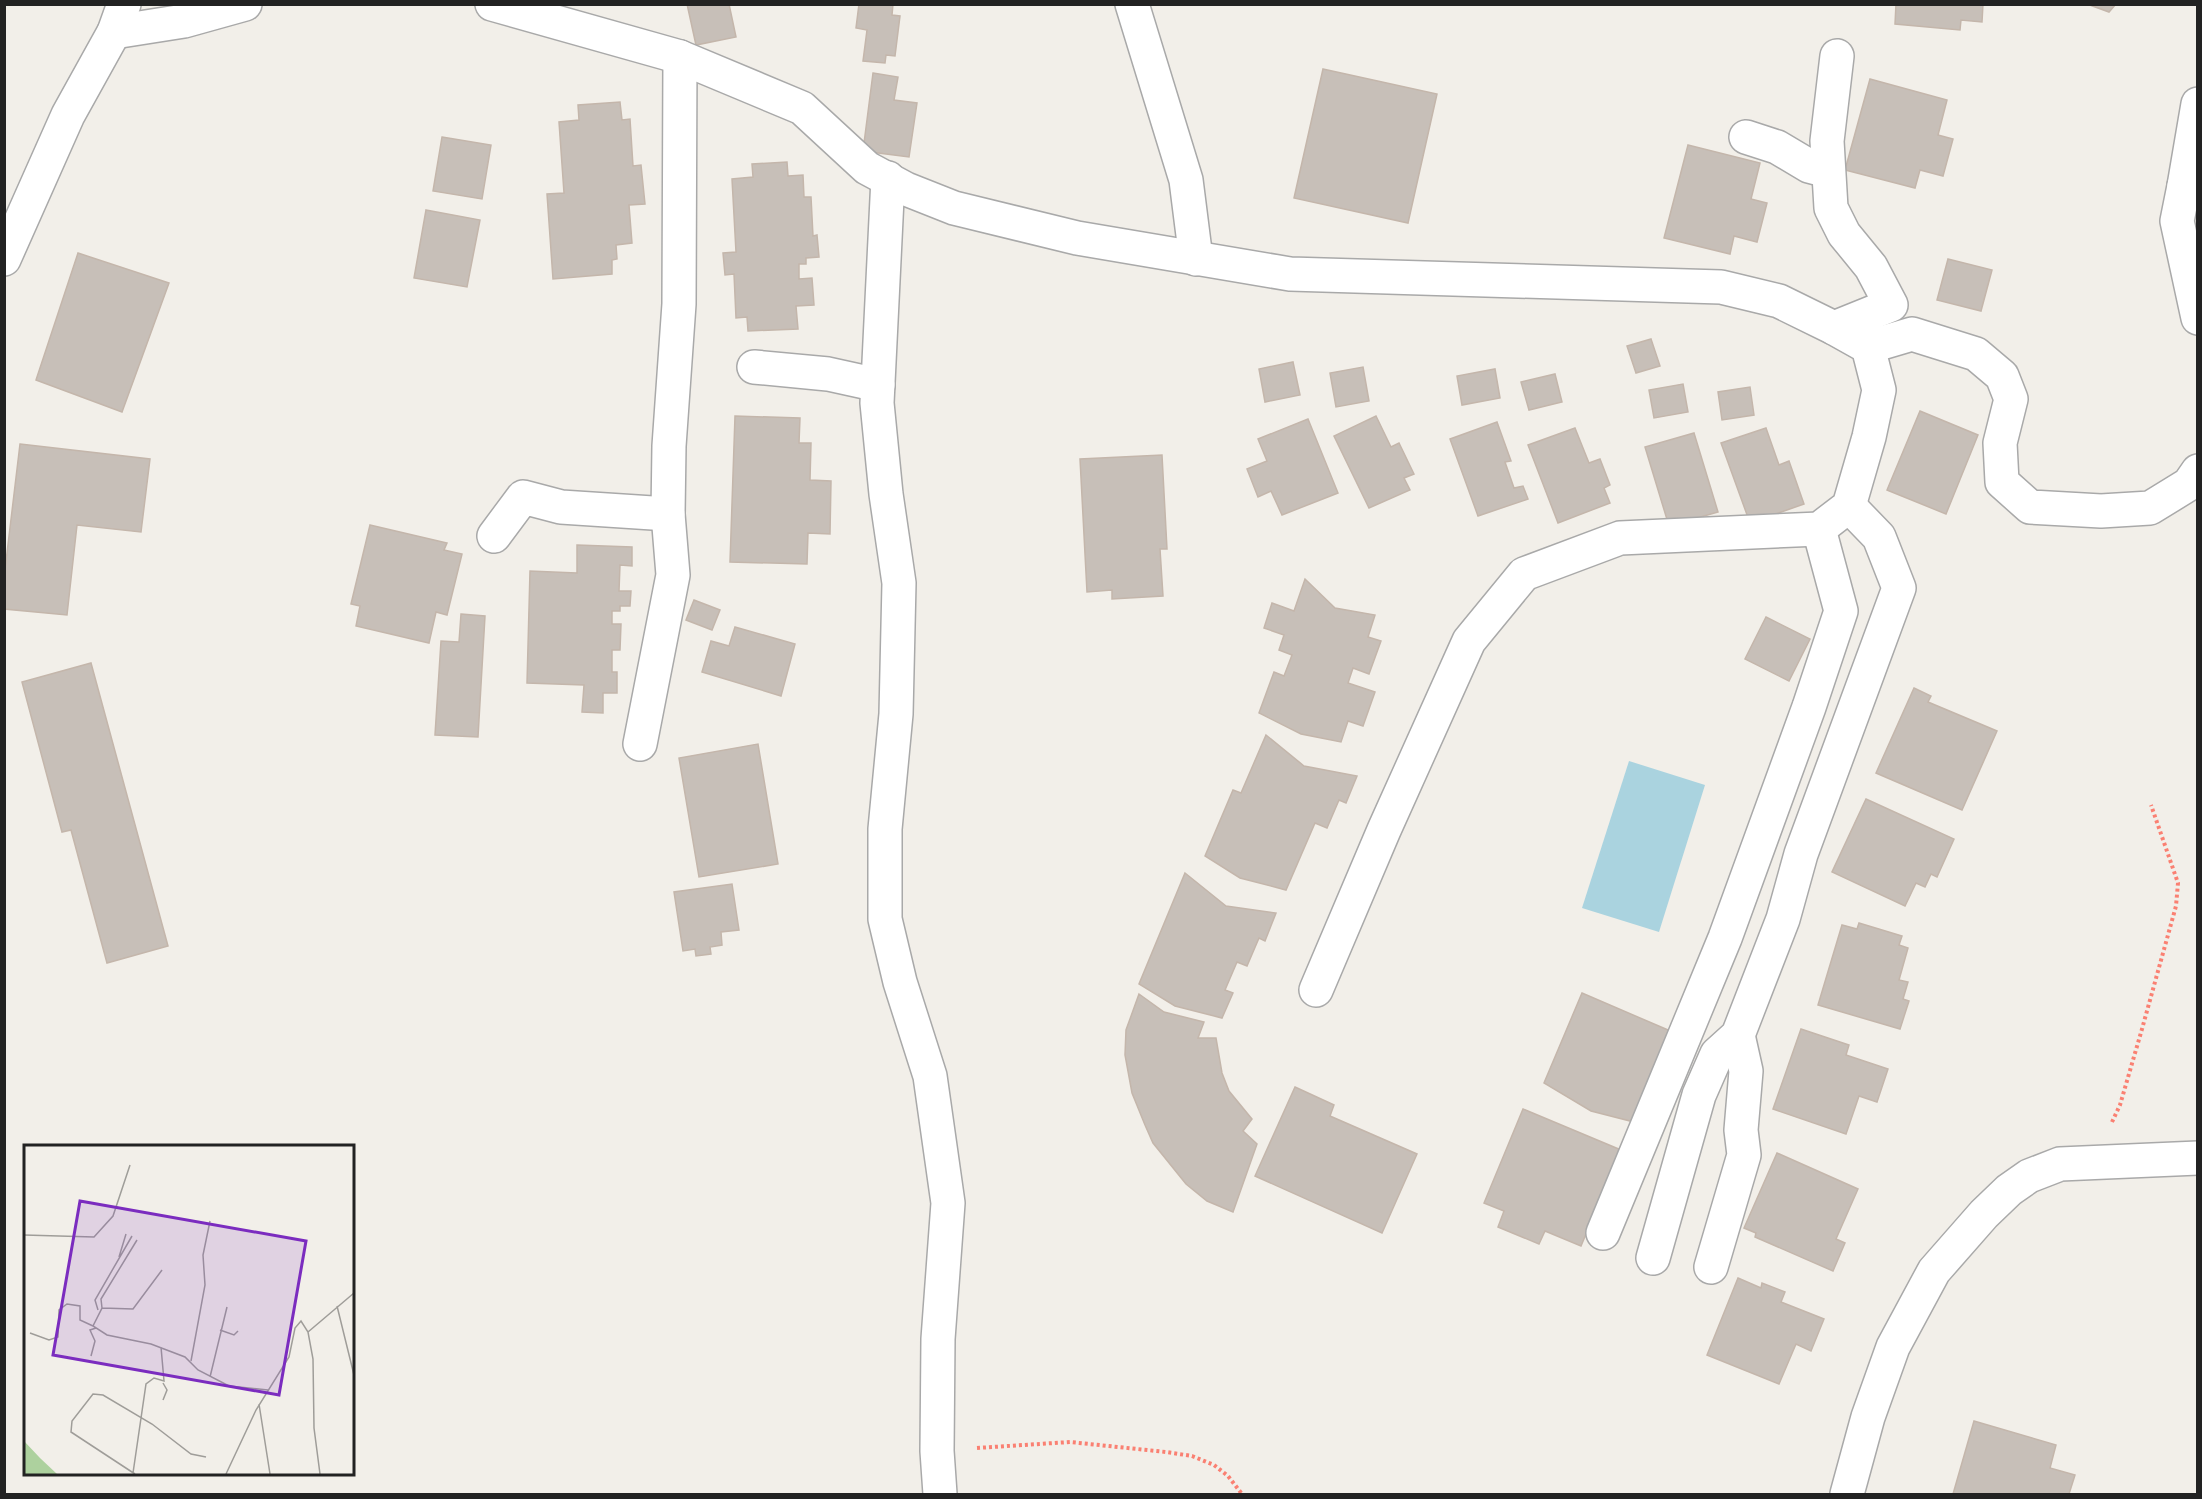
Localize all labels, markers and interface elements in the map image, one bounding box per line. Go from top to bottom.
inset map [24,1145,354,1475]

